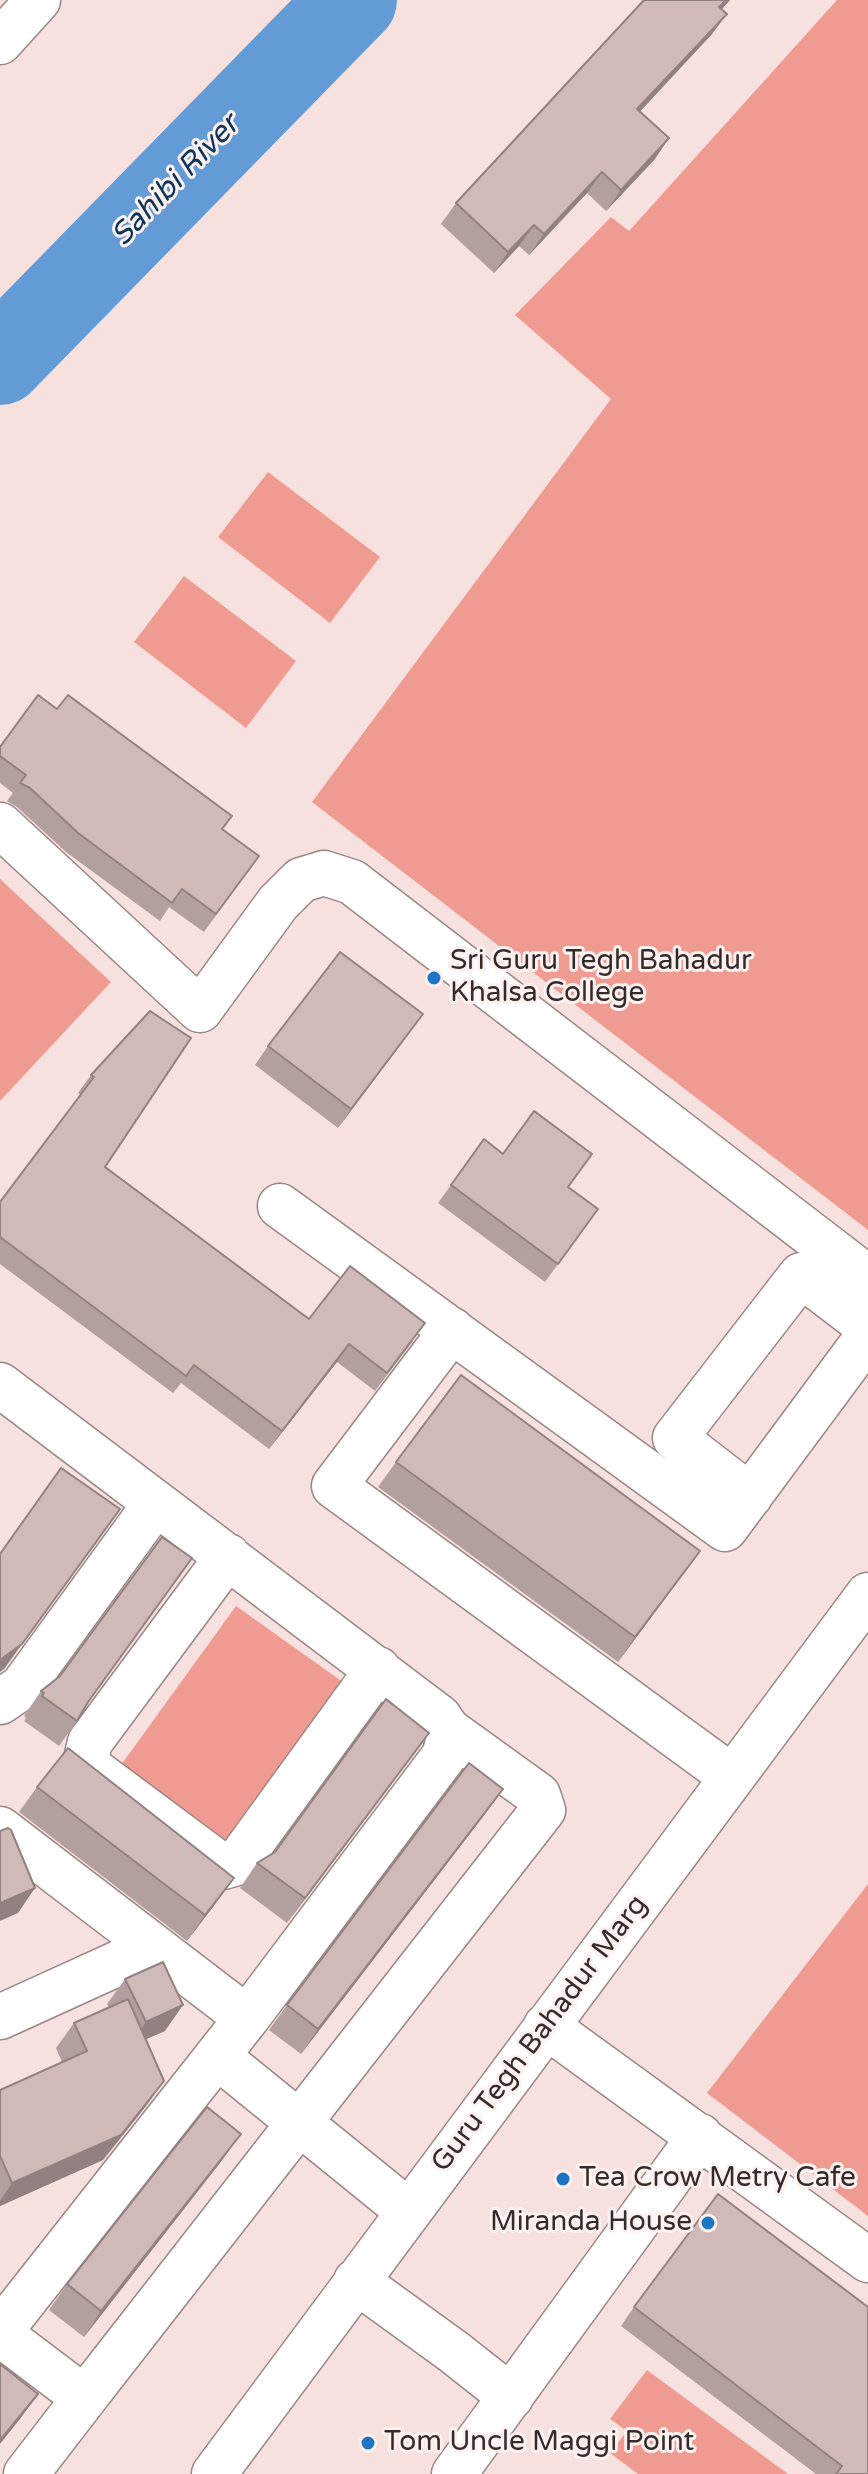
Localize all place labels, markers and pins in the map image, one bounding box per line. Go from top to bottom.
place label: Sri Guru Tegh Bahadur Khalsa College [450,945,752,1011]
marker: Sri Guru Tegh Bahadur Khalsa College [425,969,443,987]
place label: Tea Crow Metry Cafe [579,2162,856,2196]
marker: Tea Crow Metry Cafe [554,2170,572,2188]
place label: Miranda House [490,2206,692,2240]
marker: Miranda House [699,2214,717,2232]
place label: Tom Uncle Maggi Point [384,2426,694,2460]
marker: Tom Uncle Maggi Point [359,2434,377,2452]

